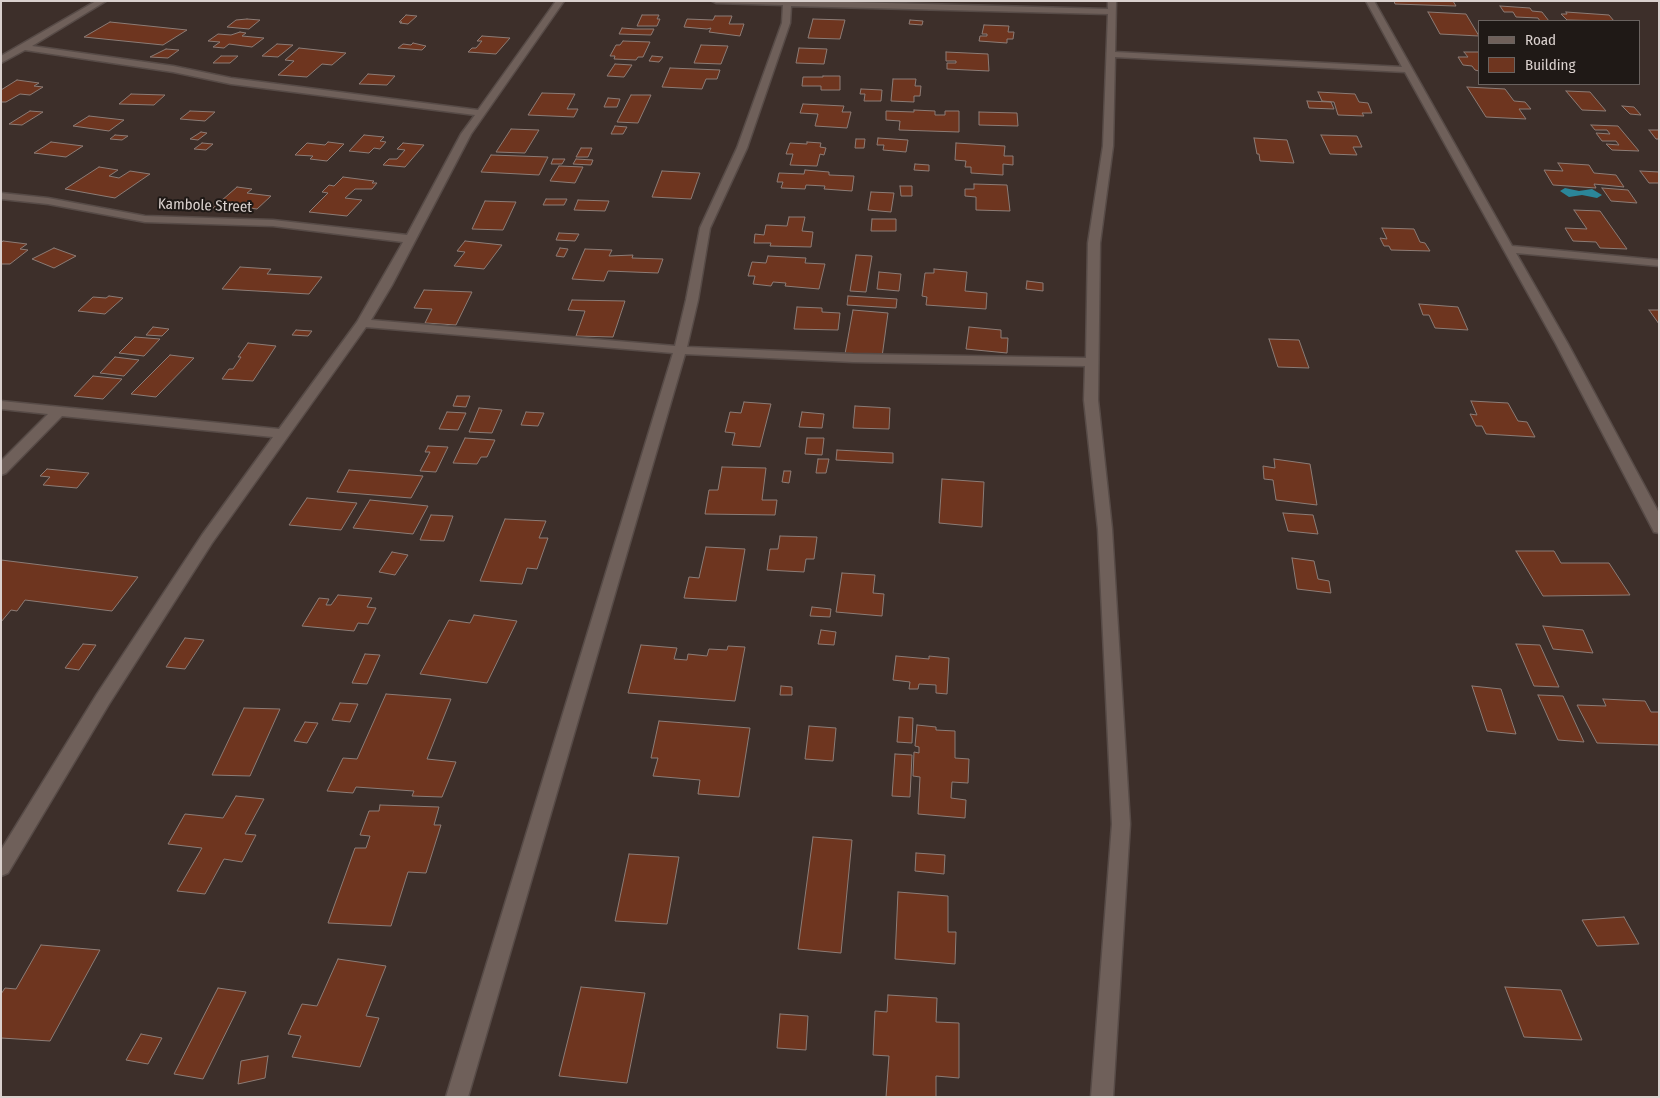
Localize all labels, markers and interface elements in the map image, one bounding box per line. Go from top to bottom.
legend [1478,20,1640,85]
text: Road [1525,31,1556,49]
text: Building [1525,56,1576,74]
street label: Kambole Street [158,195,252,217]

